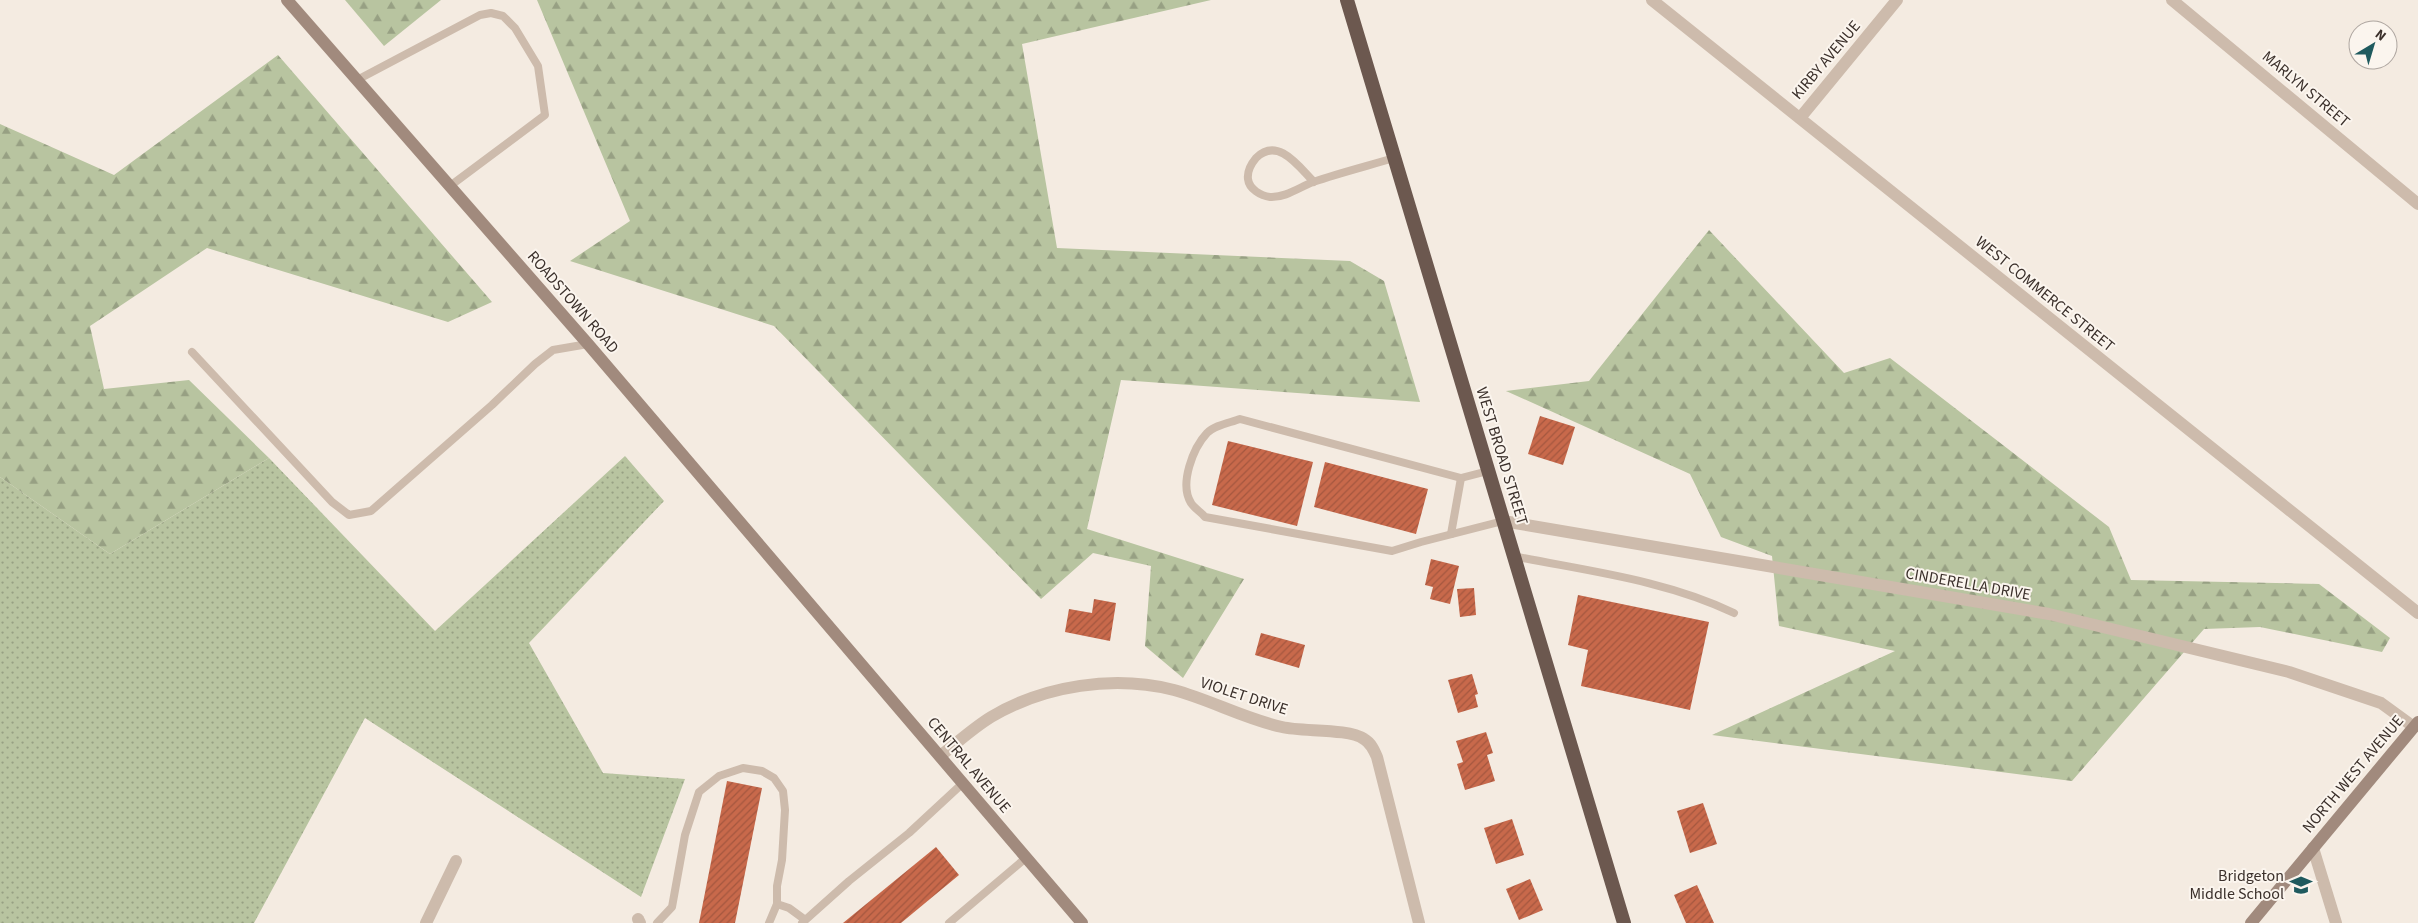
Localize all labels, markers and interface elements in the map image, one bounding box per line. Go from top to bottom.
street label: KIRBY AVENUE [1786,16,1866,104]
north arrow [2348,20,2398,70]
text: N [2371,25,2390,46]
street label: MARLYN STREET [2257,46,2355,133]
street label: WEST COMMERCE STREET [1971,231,2120,357]
street label: ROADSTOWN ROAD [522,246,624,358]
street label: WEST BROAD STREET [1471,384,1534,528]
street label: CINDERELLA DRIVE [1904,562,2032,606]
street label: VIOLET DRIVE [1197,671,1291,721]
street label: NORTH WEST AVENUE [2297,710,2409,838]
street label: CENTRAL AVENUE [922,712,1016,818]
place label: Bridgeton Middle School [2189,865,2284,905]
school or university icon: Bridgeton Middle School [2288,872,2314,898]

